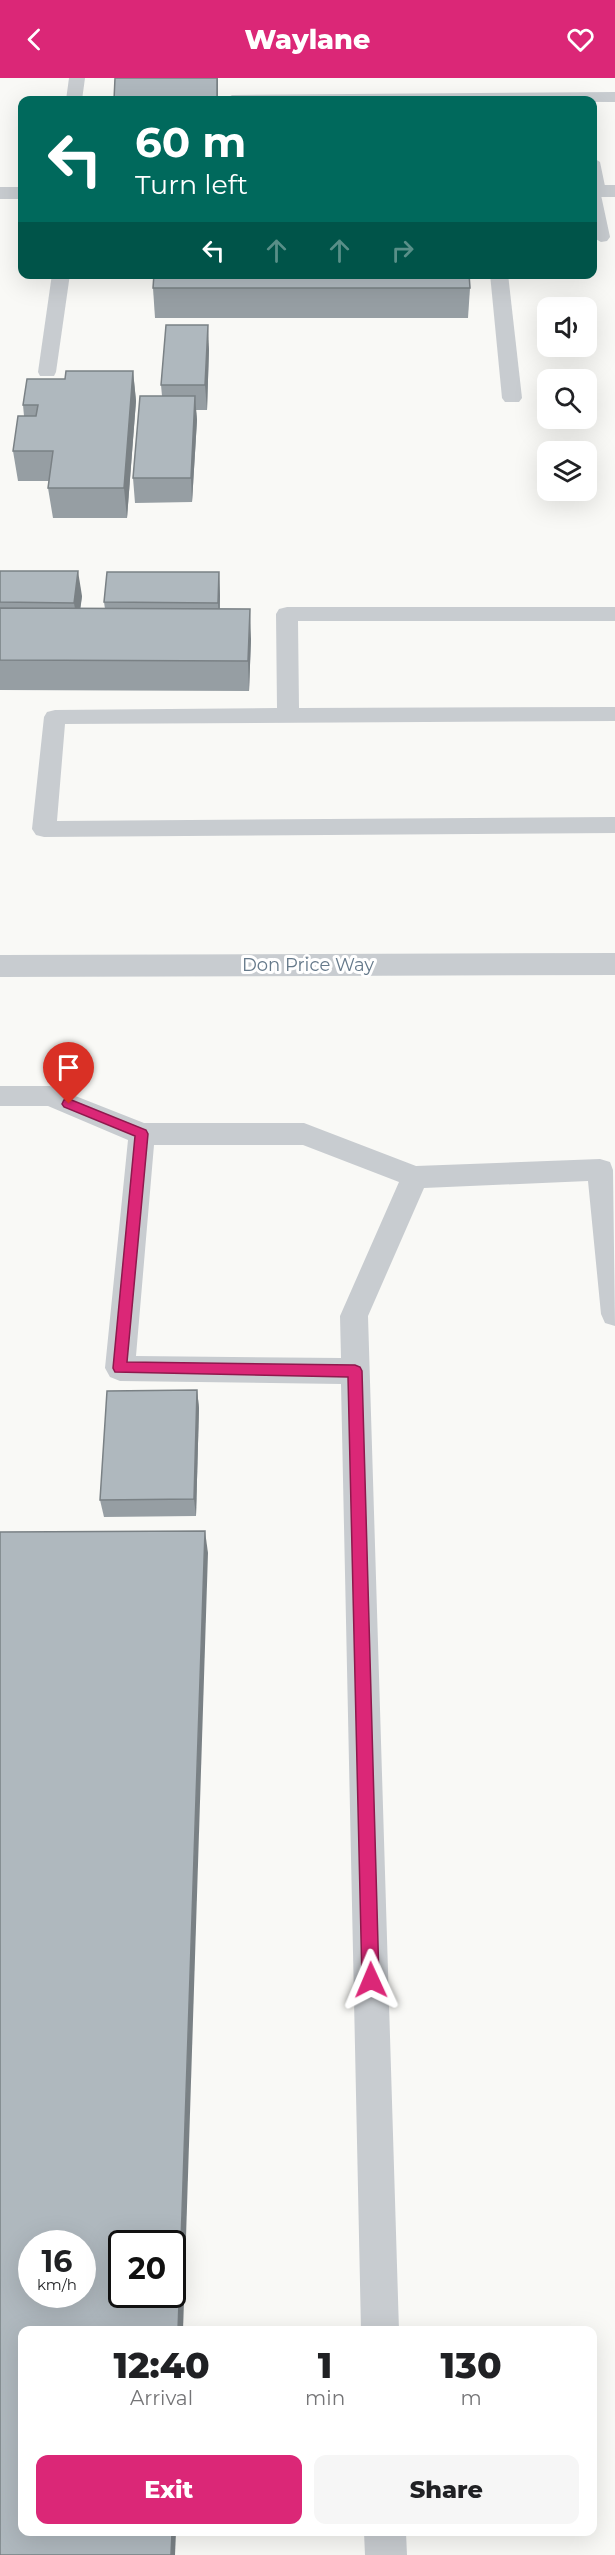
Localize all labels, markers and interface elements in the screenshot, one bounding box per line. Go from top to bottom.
icon: back [18,23,51,56]
text: Waylane [245,23,370,56]
icon: heart [564,23,597,56]
text: 60 m [135,116,246,168]
icon: left [36,120,114,198]
text: Turn left [135,168,248,201]
icon: left [197,234,230,267]
icon: ahead [260,234,293,267]
icon: ahead [323,234,356,267]
icon: right [386,234,419,267]
map controls [537,297,597,501]
button: sound [537,297,597,357]
button: search [537,369,597,429]
button: layers [537,441,597,501]
street label: Don Price Way [242,954,374,976]
pin [43,1042,94,1104]
icon: arrive [52,1051,85,1084]
position arrow [339,1948,403,2012]
speed limit sign: 20 [108,2230,186,2308]
text: 16 [42,2243,72,2280]
text: km/h [37,2275,77,2294]
text: 12:40 [113,2343,210,2387]
text: 1 [318,2343,332,2387]
text: 130 [441,2343,502,2387]
text: Arrival [130,2386,193,2410]
text: min [305,2386,345,2410]
text: m [460,2386,482,2410]
button: Exit [36,2455,302,2524]
button: Share [314,2455,579,2524]

